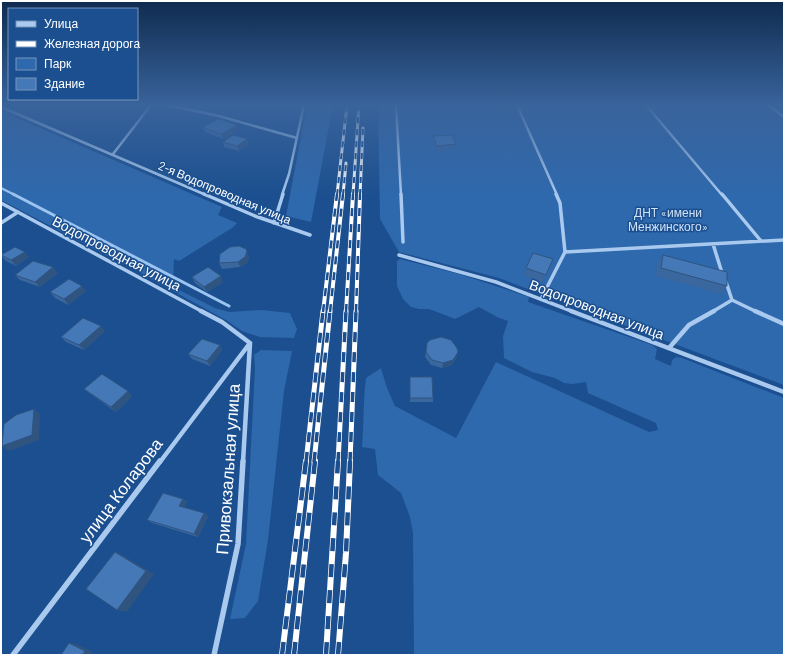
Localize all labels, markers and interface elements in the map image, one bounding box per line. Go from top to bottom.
legend [8,8,138,100]
text: Улица [44,16,78,31]
text: Железная дорога [44,36,140,51]
text: Парк [44,56,72,71]
text: Здание [44,76,85,91]
street label: 2-я Водопроводная улица [156,158,294,227]
park label: ДНТ «имени Менжинского» [628,205,708,233]
street label: Водопроводная улица [50,212,184,294]
street label: Водопроводная улица [527,275,667,343]
street label: Привокзальная улица [211,382,243,555]
street label: улица Коларова [74,433,166,546]

